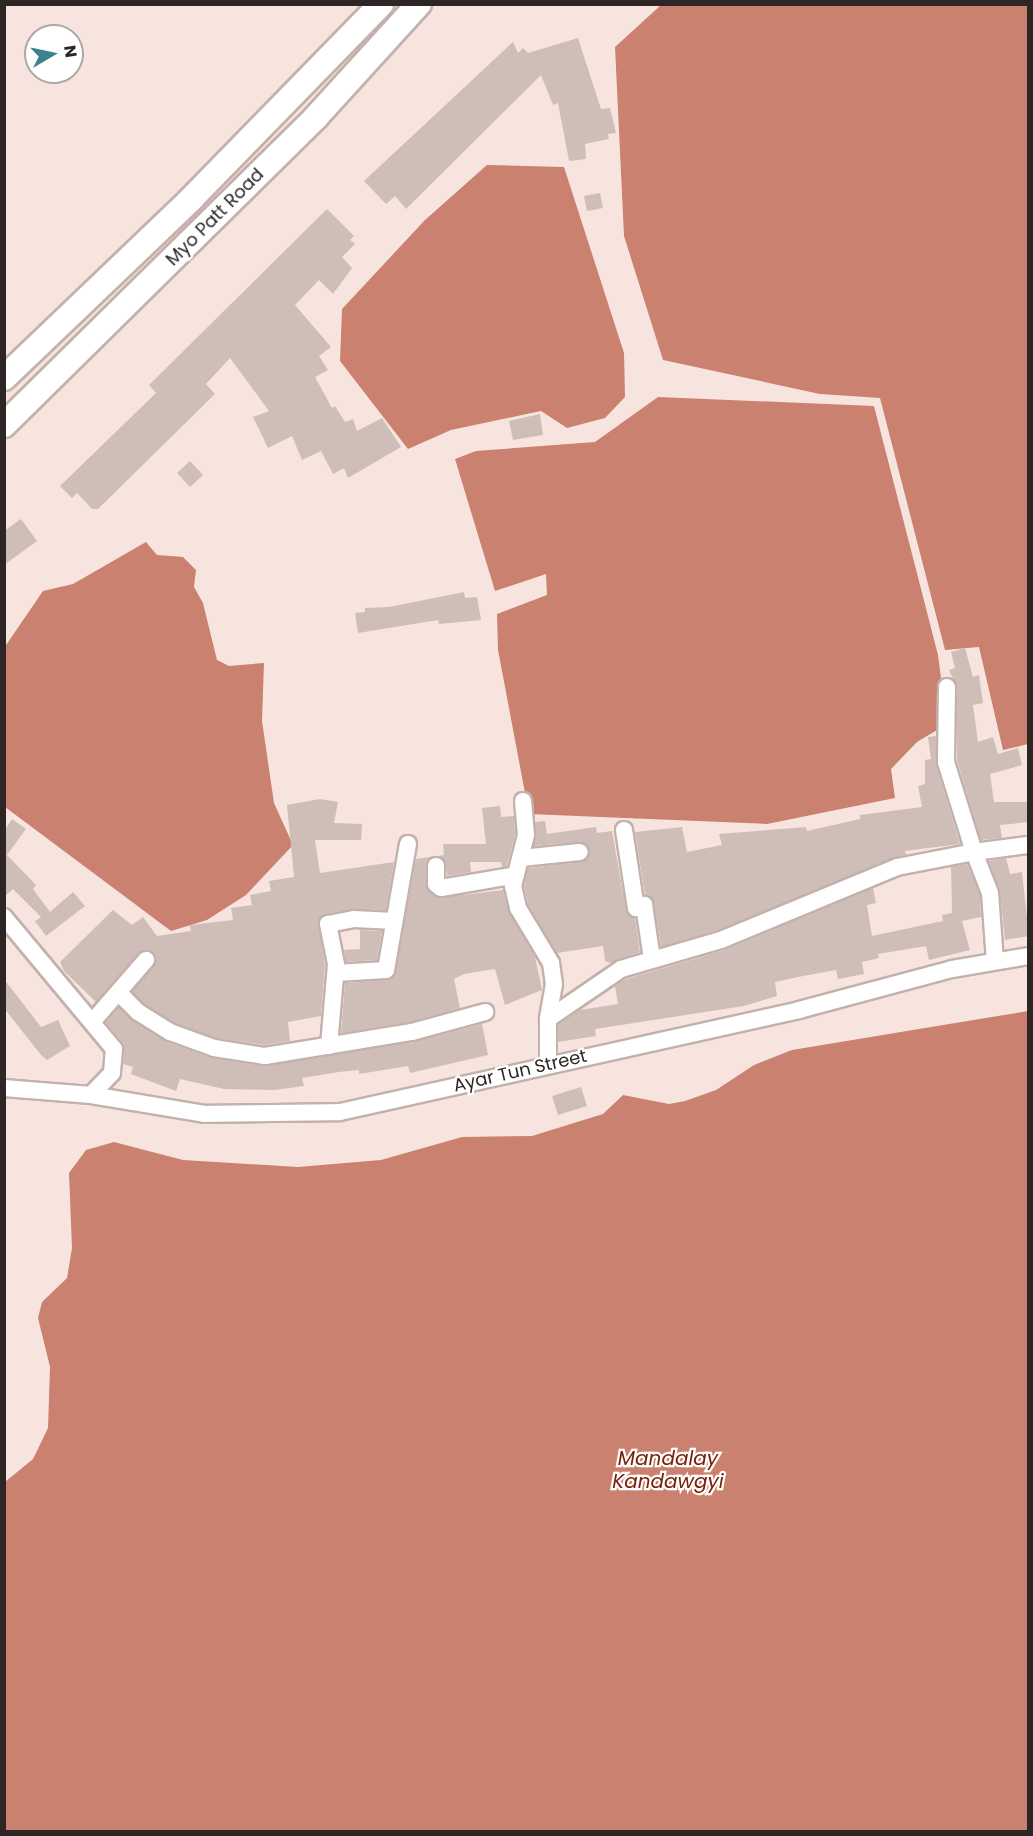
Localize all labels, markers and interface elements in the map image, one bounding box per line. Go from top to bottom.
north arrow [24,24,84,84]
text: N [58,44,83,59]
street label: Myo Patt Road [162,164,268,270]
street label: Ayar Tun Street [451,1045,589,1097]
water label: Mandalay Kandawgyi [612,1447,724,1494]

